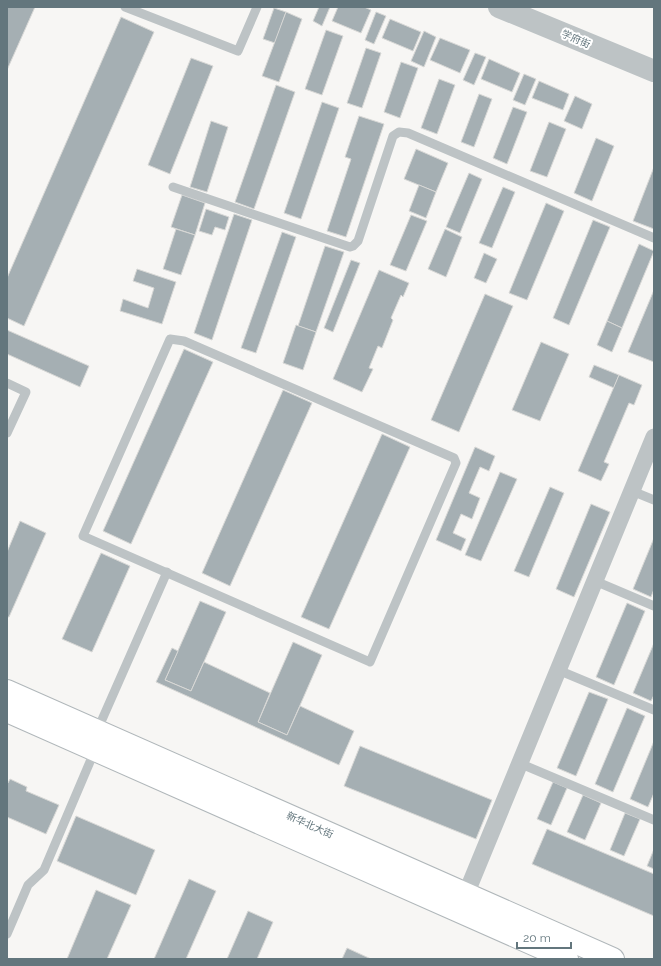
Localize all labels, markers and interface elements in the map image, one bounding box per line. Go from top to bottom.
street label: 学府街 [560,28,592,50]
street label: 新华北大街 [285,810,335,840]
scale bar [517,924,571,950]
text: 20 m [523,931,551,945]

